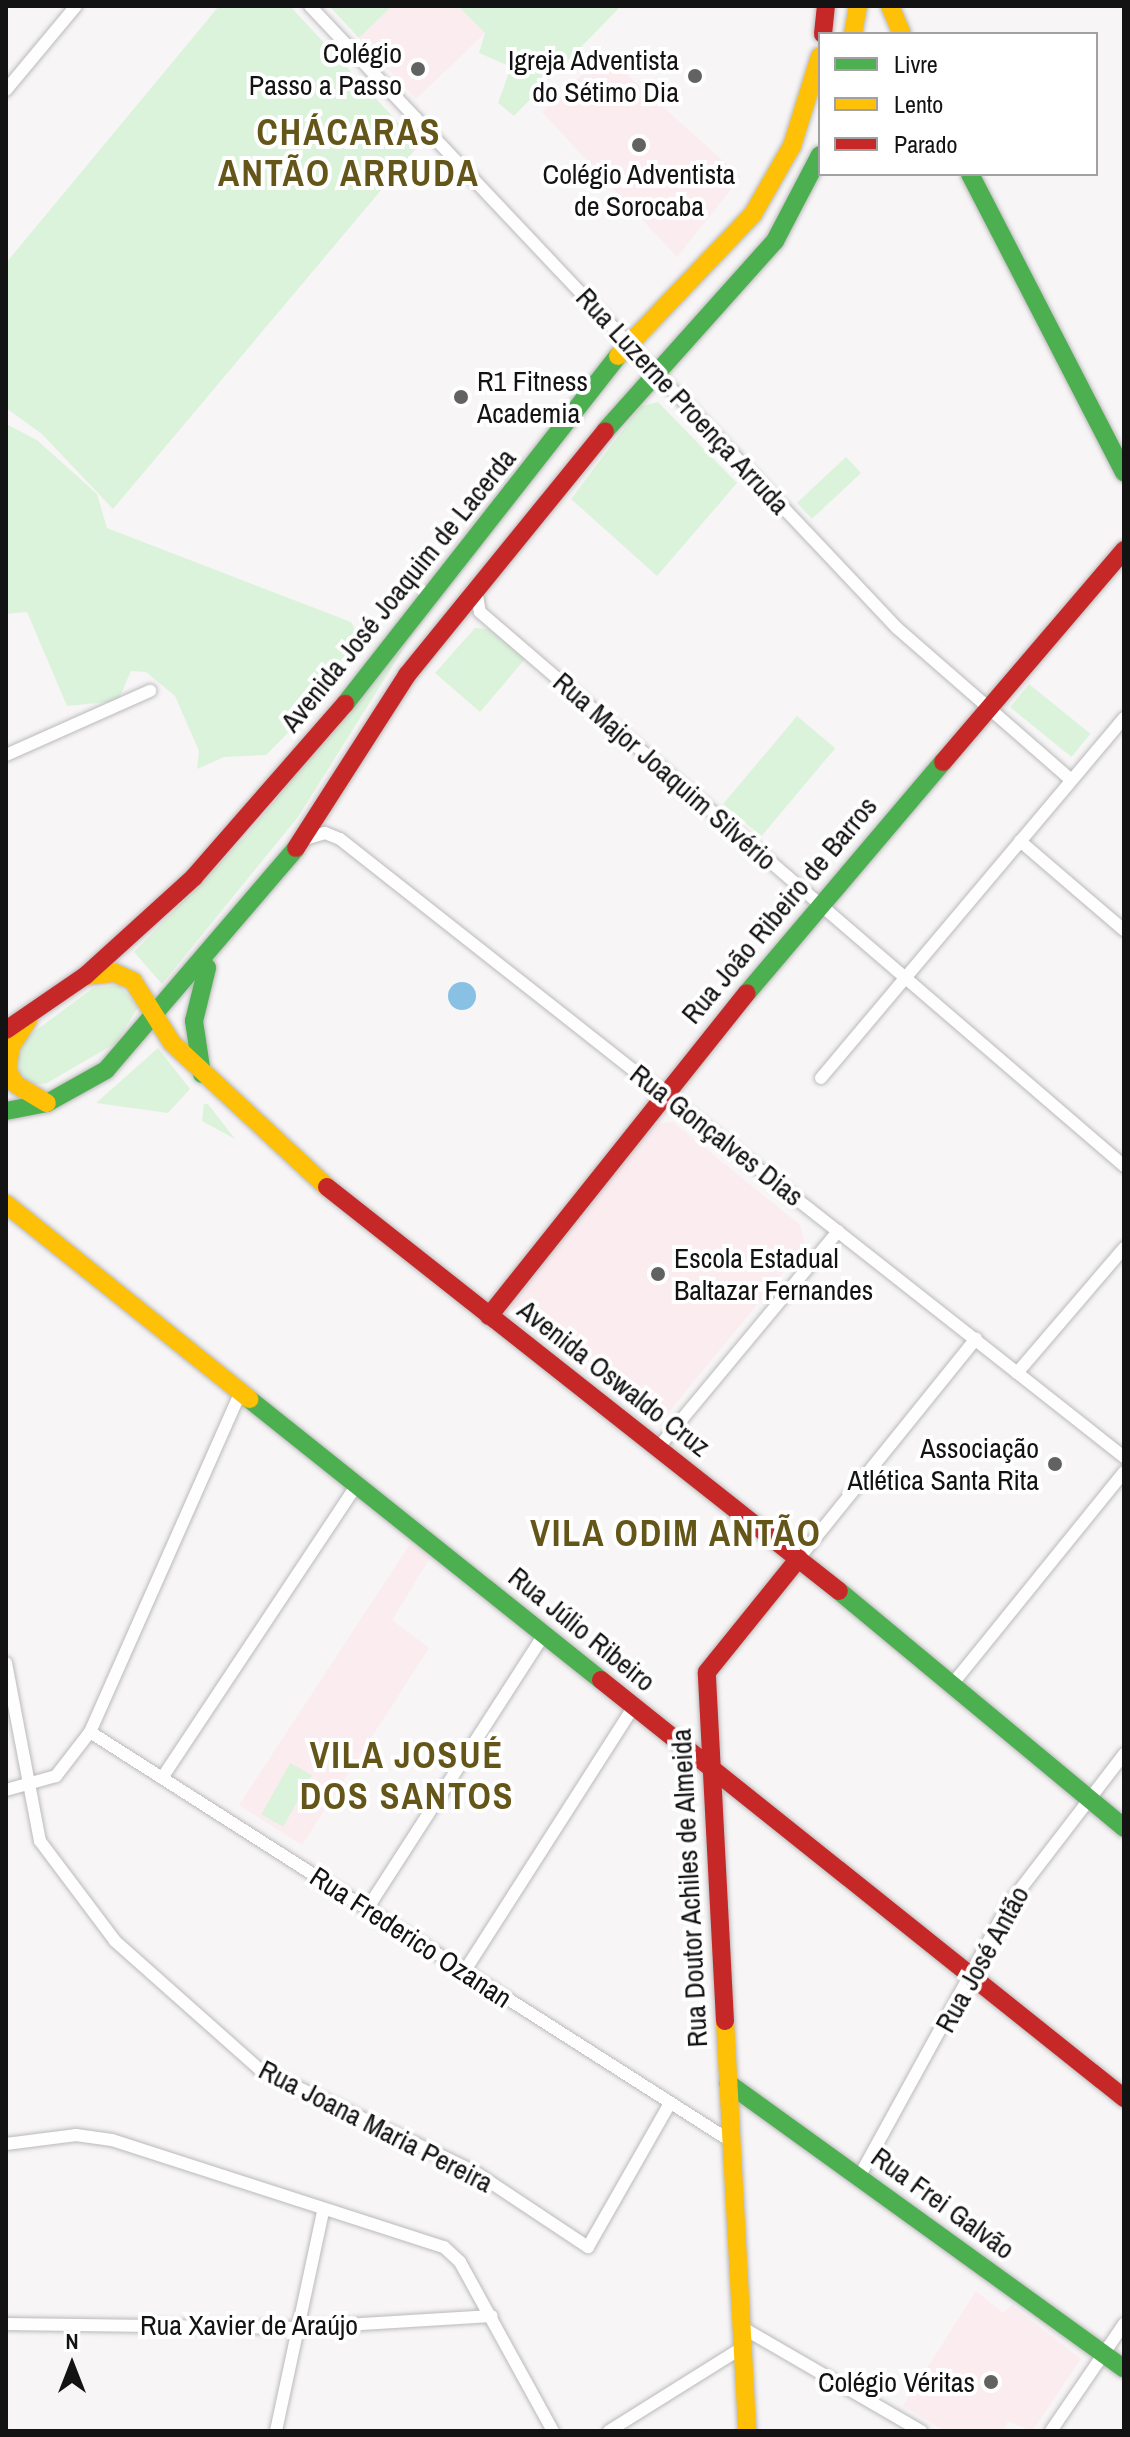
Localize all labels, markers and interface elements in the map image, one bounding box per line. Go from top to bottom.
legend [818,32,1098,176]
place label: Colégio Passo a Passo [249,36,402,102]
place label: Igreja Adventista do Sétimo Dia [507,43,679,109]
text: Livre [894,48,938,80]
marker: Colégio Passo a Passo [409,60,427,78]
marker: Igreja Adventista do Sétimo Dia [686,67,704,85]
text: Lento [894,88,943,120]
district label: CHÁCARAS ANTÃO ARRUDA [218,110,480,195]
text: Parado [894,128,957,160]
marker: Colégio Adventista de Sorocaba [630,136,648,154]
place label: Colégio Adventista de Sorocaba [542,157,736,223]
street label: Rua Luzerne Proença Arruda [569,280,797,522]
place label: R1 Fitness Academia [477,364,588,430]
marker: R1 Fitness Academia [452,388,470,406]
street label: Avenida José Joaquim de Lacerda [273,442,523,738]
street label: Rua Major Joaquim Silvério [547,665,783,877]
street label: Rua João Ribeiro de Barros [674,790,884,1030]
street label: Rua Gonçalves Dias [624,1057,810,1213]
place label: Escola Estadual Baltazar Fernandes [674,1241,873,1307]
marker: Escola Estadual Baltazar Fernandes [649,1265,667,1283]
street label: Avenida Oswaldo Cruz [511,1293,717,1463]
place label: Associação Atlética Santa Rita [848,1431,1039,1497]
marker: Associação Atlética Santa Rita [1046,1455,1064,1473]
district label: VILA ODIM ANTÃO [529,1512,823,1556]
street label: Rua Júlio Ribeiro [502,1560,662,1698]
street label: Rua Doutor Achiles de Almeida [664,1727,714,2049]
district label: VILA JOSUÉ DOS SANTOS [300,1733,514,1818]
street label: Rua Frederico Ozanan [304,1859,518,2015]
street label: Rua José Antão [928,1879,1036,2039]
street label: Rua Joana Maria Pereira [254,2053,498,2199]
street label: Rua Frei Galvão [865,2140,1021,2266]
street label: Rua Xavier de Araújo [139,2308,359,2342]
north arrow [32,2325,112,2405]
text: N [65,2326,79,2356]
place label: Colégio Véritas [818,2365,975,2399]
marker: Colégio Véritas [982,2373,1000,2391]

